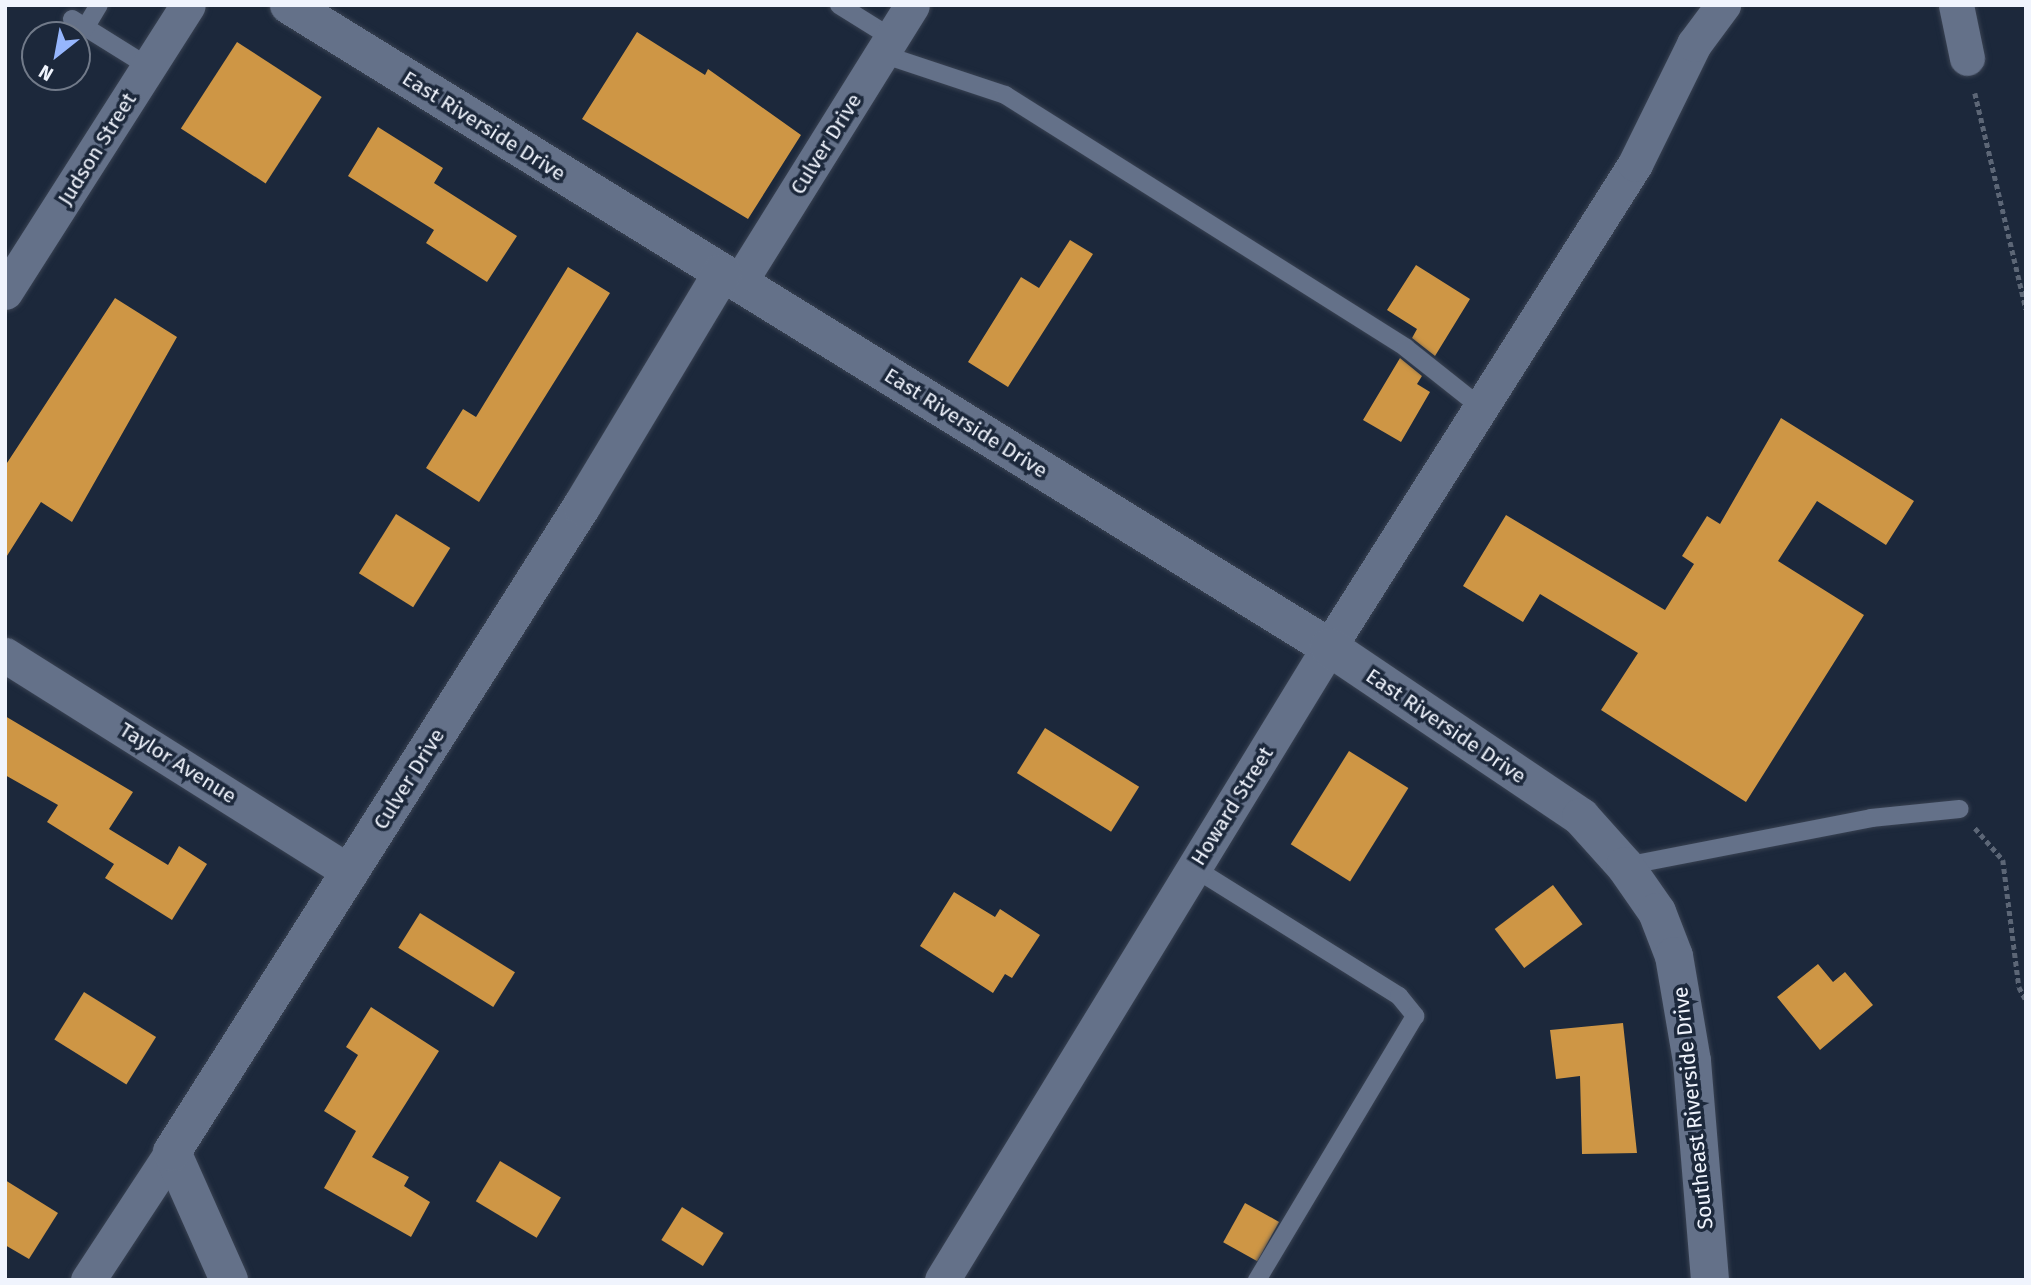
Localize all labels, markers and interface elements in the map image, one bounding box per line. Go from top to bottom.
north arrow [21,21,91,91]
text: N [35,60,57,86]
street label: East Riverside Drive [398,66,570,186]
street label: Judson Street [52,88,142,210]
street label: Culver Drive [785,89,867,199]
street label: East Riverside Drive [880,363,1052,483]
street label: East Riverside Drive [1361,663,1531,789]
street label: Taylor Avenue [115,717,241,809]
street label: Culver Drive [368,724,450,834]
street label: Howard Street [1185,742,1279,870]
street label: Southeast Riverside Drive [1668,985,1718,1231]

